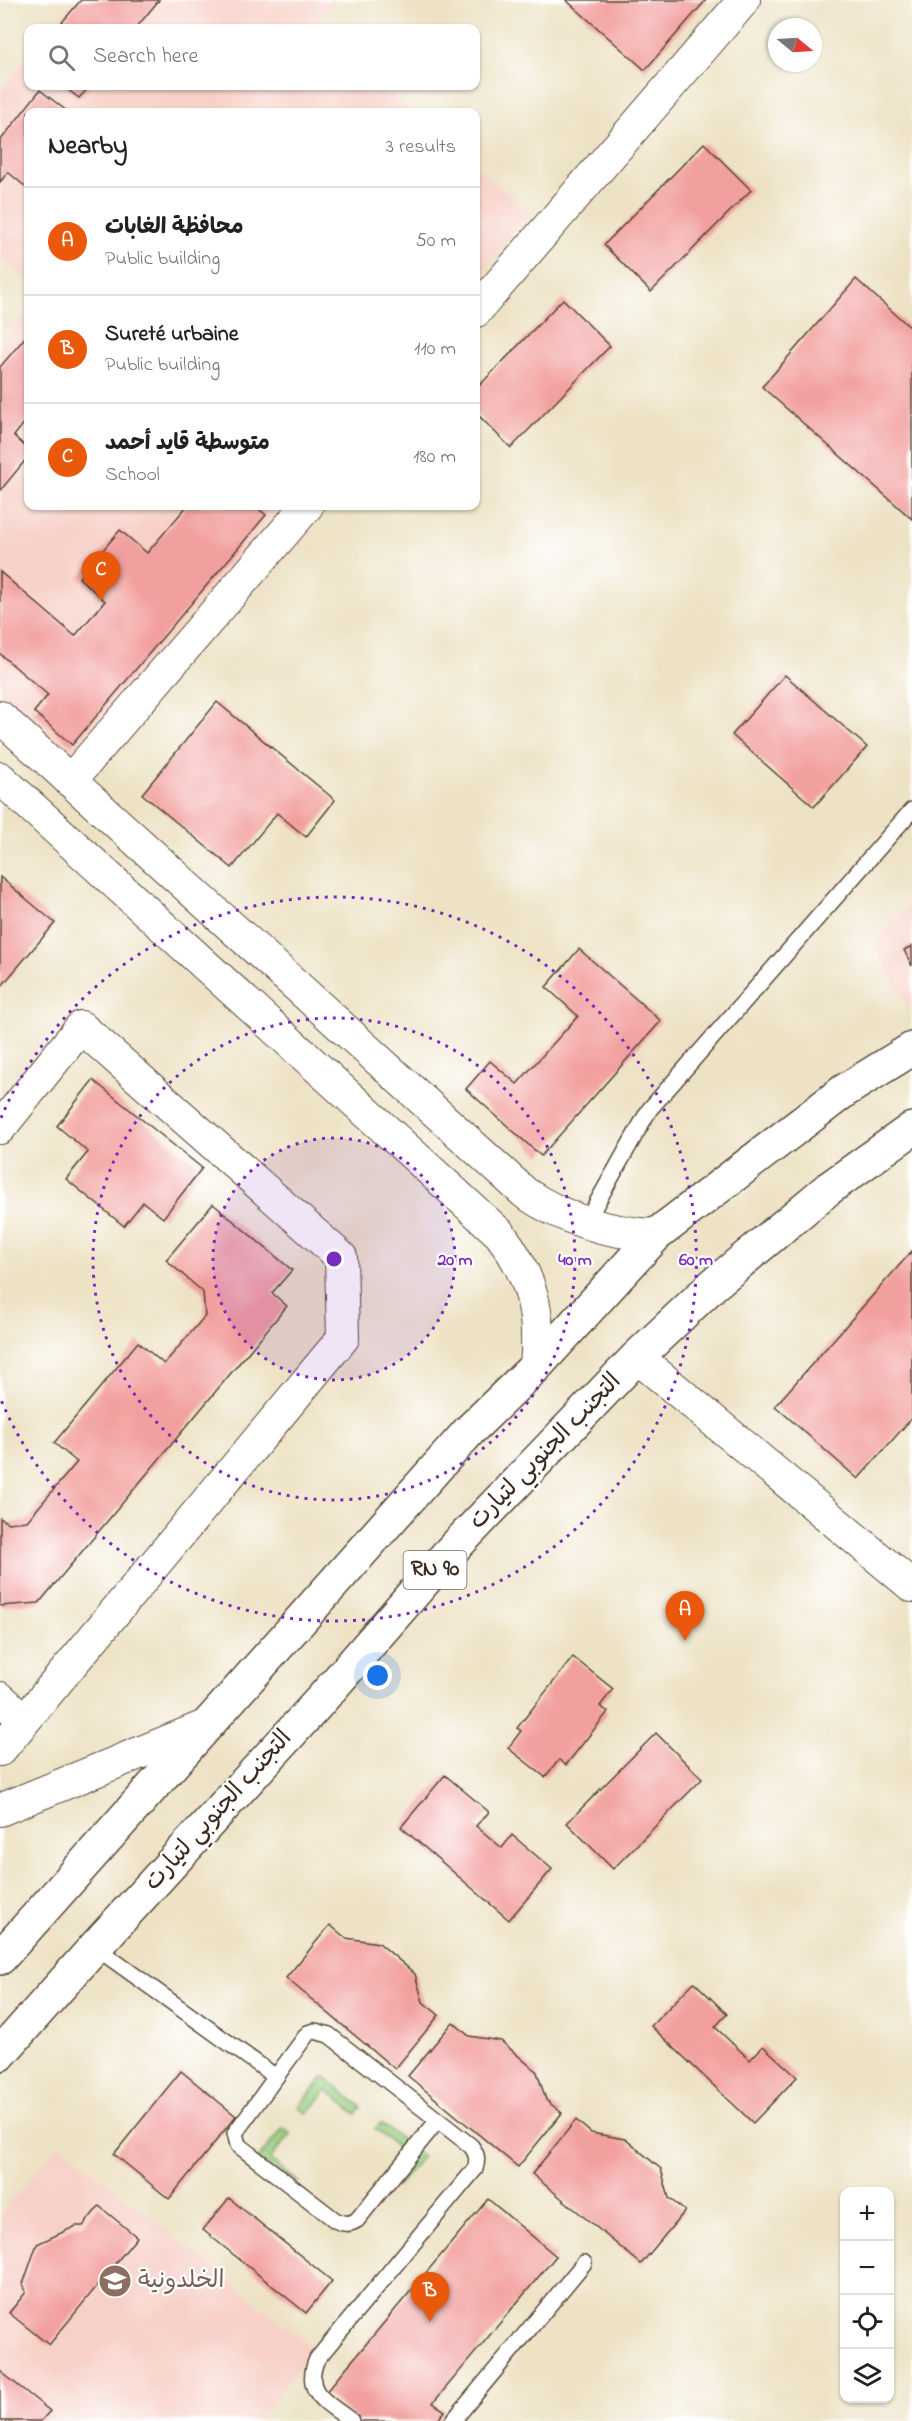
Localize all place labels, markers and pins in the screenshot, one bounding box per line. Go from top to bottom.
pin: C [82,552,120,601]
centre of rings [324,1249,344,1269]
pin: A [666,1592,704,1641]
school or university icon: الخلدونية [97,2263,133,2299]
place label: الخلدونية [138,2264,224,2299]
pin: B [410,2272,450,2322]

